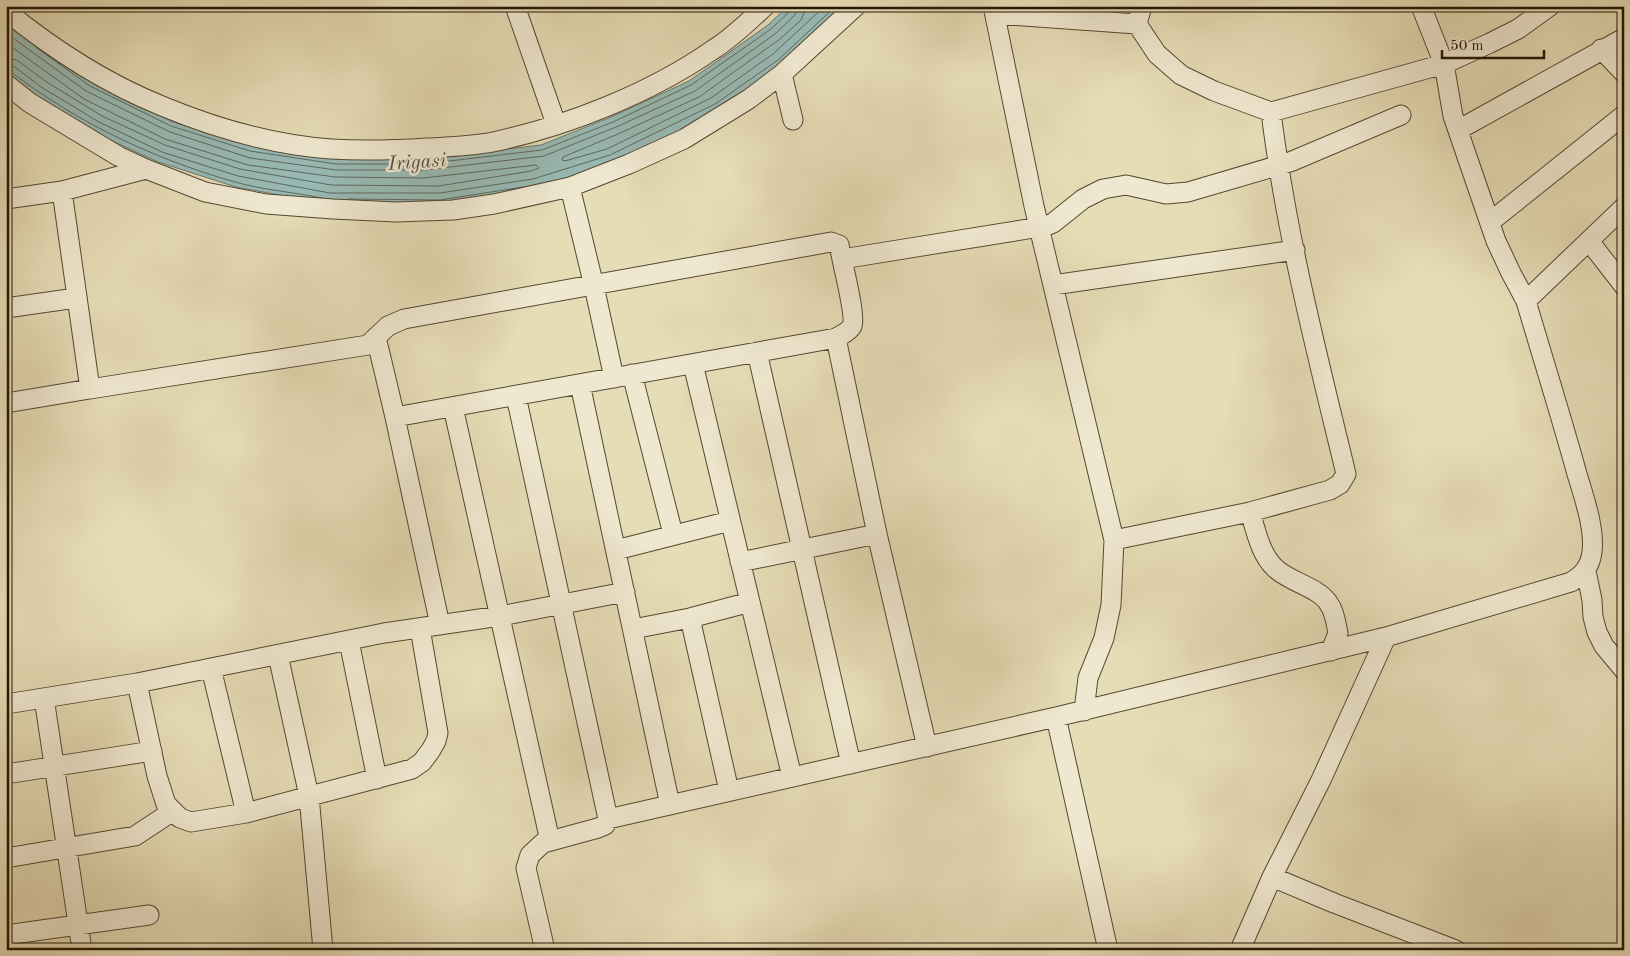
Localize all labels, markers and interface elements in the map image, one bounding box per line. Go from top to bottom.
scale bar [1442,28,1545,60]
text: 50 m [1450,39,1484,54]
water label: Irigasi [386,151,447,175]

